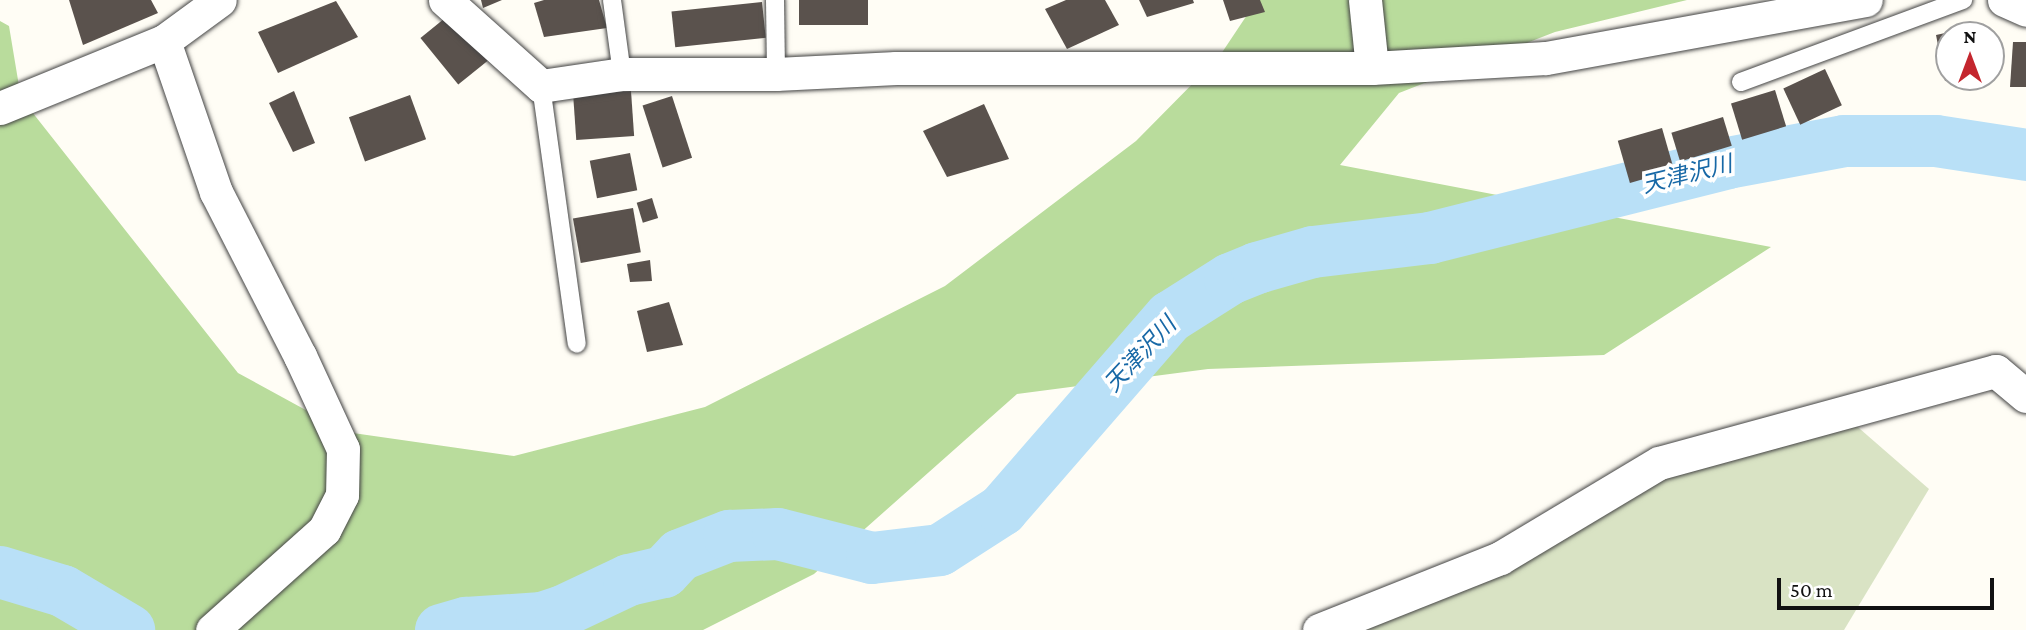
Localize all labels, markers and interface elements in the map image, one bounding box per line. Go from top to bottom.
north arrow [1935,21,2005,91]
text: N [1964,26,1976,47]
water label: 天津沢川 [1639,149,1735,199]
water label: 天津沢川 [1099,311,1181,397]
scale bar [1781,564,1998,608]
text: 50 m [1790,578,1833,602]

